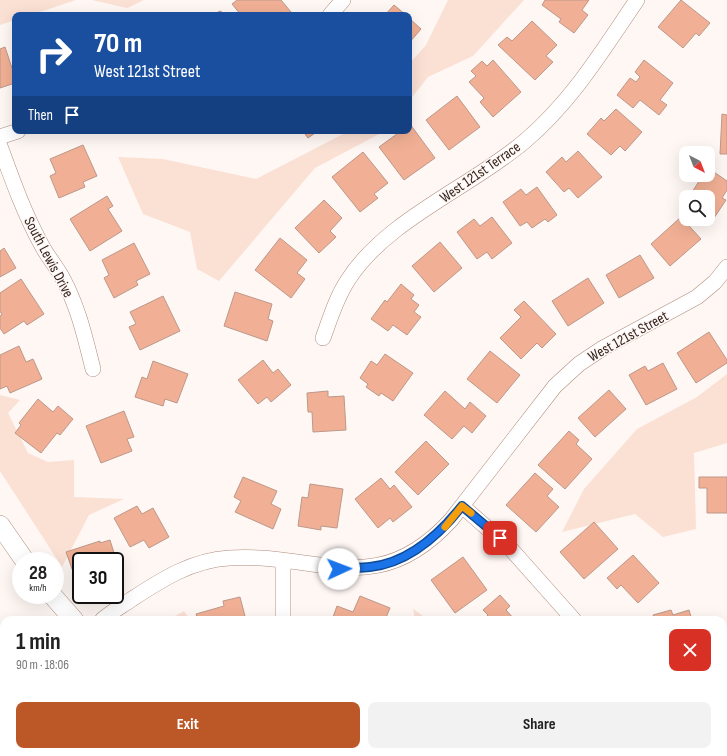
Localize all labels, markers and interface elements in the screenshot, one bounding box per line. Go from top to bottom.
text: 70 m [94,27,142,60]
icon: right [28,28,80,80]
text: West 121st Street [94,61,201,82]
icon: arrive [61,104,83,126]
text: Then [28,106,53,125]
street label: West 121st Terrace [436,138,524,207]
north arrow [679,146,715,182]
map controls [679,146,715,226]
button: search [679,190,715,226]
street label: South Lewis Drive [19,214,78,301]
street label: West 121st Street [585,306,672,366]
pin [483,521,517,555]
icon: arrive [489,527,511,549]
position arrow [318,548,360,590]
speed limit sign: 30 [72,552,124,604]
text: 28 [29,561,47,585]
text: km/h [29,582,47,594]
text: 1 min [16,627,61,656]
button: close [669,629,711,671]
text: 90 m · 18:06 [16,657,69,673]
button: Exit [16,702,360,748]
button: Share [368,702,711,748]

